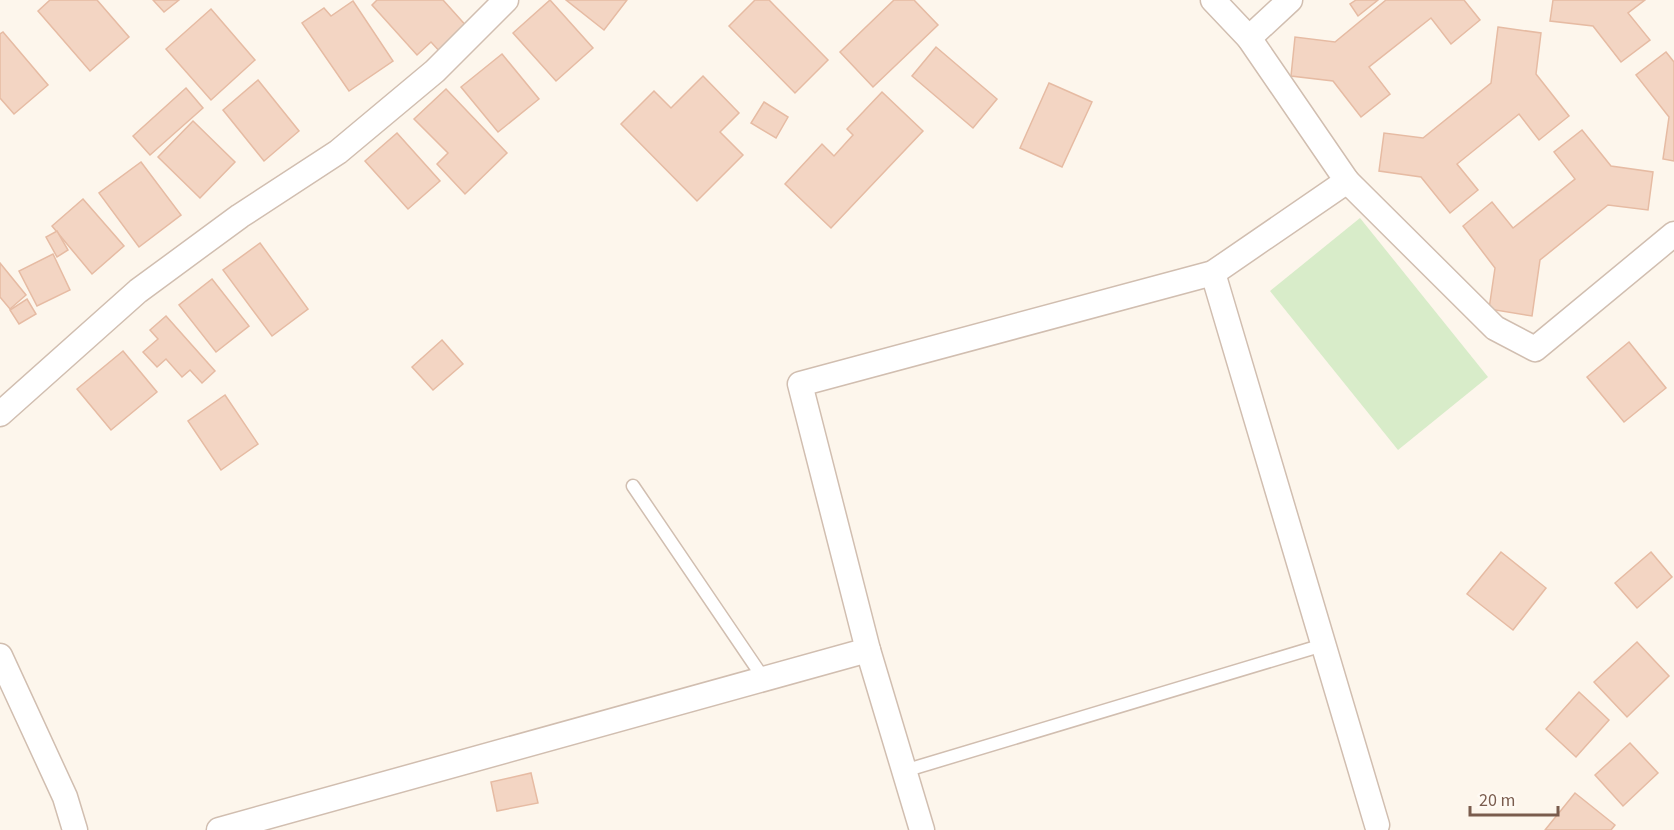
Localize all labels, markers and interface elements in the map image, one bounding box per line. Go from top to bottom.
scale bar [1470,779,1558,817]
text: 20 m [1479,788,1515,813]

